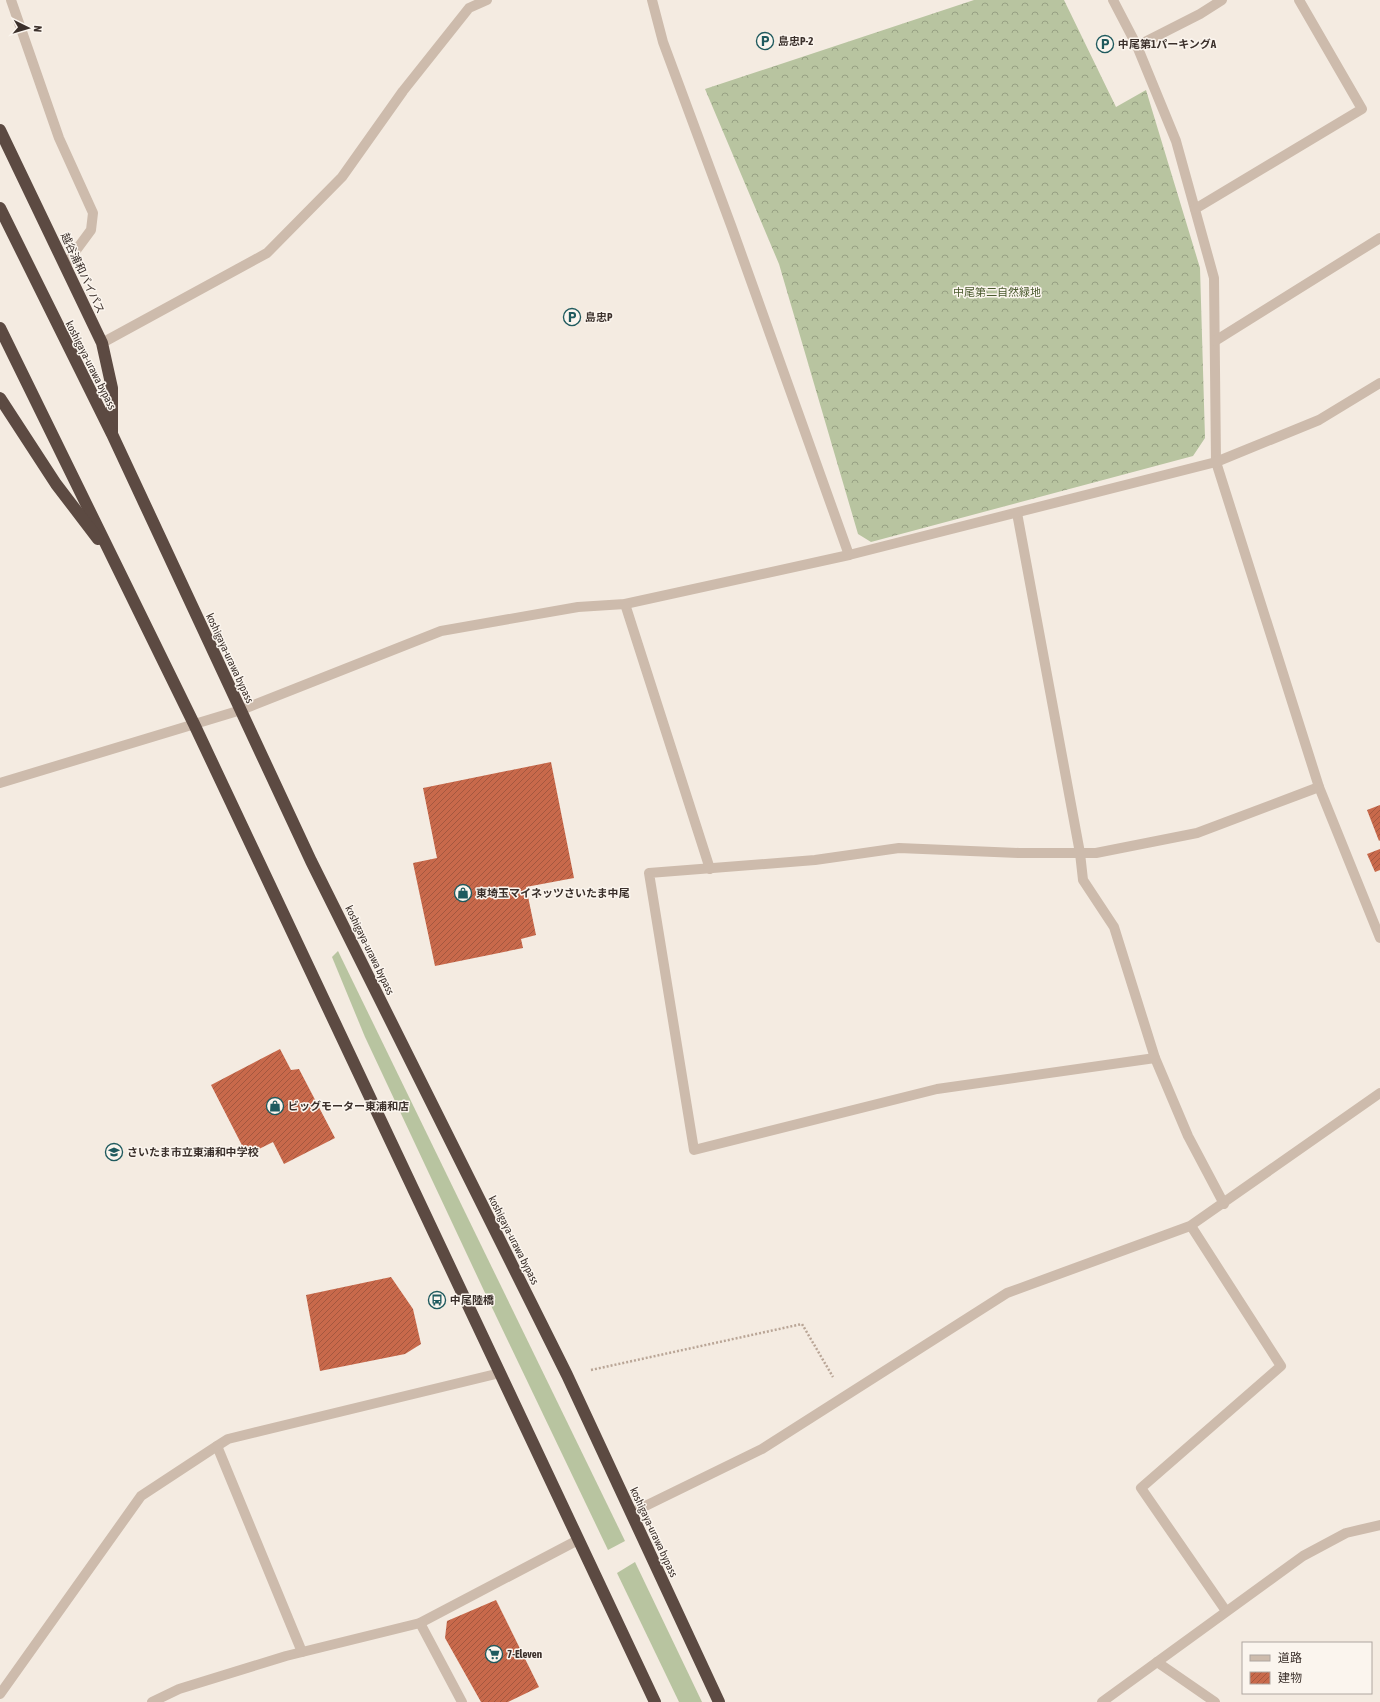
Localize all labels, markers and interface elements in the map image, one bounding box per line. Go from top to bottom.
north arrow [8,8,48,48]
text: N [32,25,44,33]
parking icon: 島忠P-2 [755,31,775,51]
parking icon: 中尾第1パーキングA [1095,34,1115,54]
place label: 島忠P-2 [778,35,813,47]
place label: 中尾第1パーキングA [1118,38,1217,50]
street label: 越谷浦和バイパス [59,231,107,315]
park label: 中尾第二自然緑地 [953,286,1041,298]
parking icon: 島忠P [562,307,582,327]
place label: 島忠P [585,311,613,323]
street label: koshigaya-urawa bypass [63,319,119,411]
street label: koshigaya-urawa bypass [204,611,256,705]
shop icon: 東埼玉マイネッツさいたま中尾 [453,883,473,903]
place label: 東埼玉マイネッツさいたま中尾 [476,887,630,899]
street label: koshigaya-urawa bypass [343,903,397,997]
shop icon: ビッグモーター東浦和店 [265,1096,285,1116]
place label: ビッグモーター東浦和店 [288,1100,409,1112]
school or university icon: さいたま市立東浦和中学校 [104,1142,124,1162]
place label: さいたま市立東浦和中学校 [127,1146,259,1158]
street label: koshigaya-urawa bypass [486,1194,542,1286]
bus stop icon: 中尾陸橋 [427,1290,447,1310]
place label: 中尾陸橋 [450,1294,494,1306]
street label: koshigaya-urawa bypass [628,1485,680,1579]
legend [1242,1642,1372,1694]
supermarket icon: 7-Eleven [484,1644,504,1664]
place label: 7-Eleven [507,1648,542,1660]
text: 道路 [1278,1651,1302,1665]
text: 建物 [1278,1671,1302,1685]

